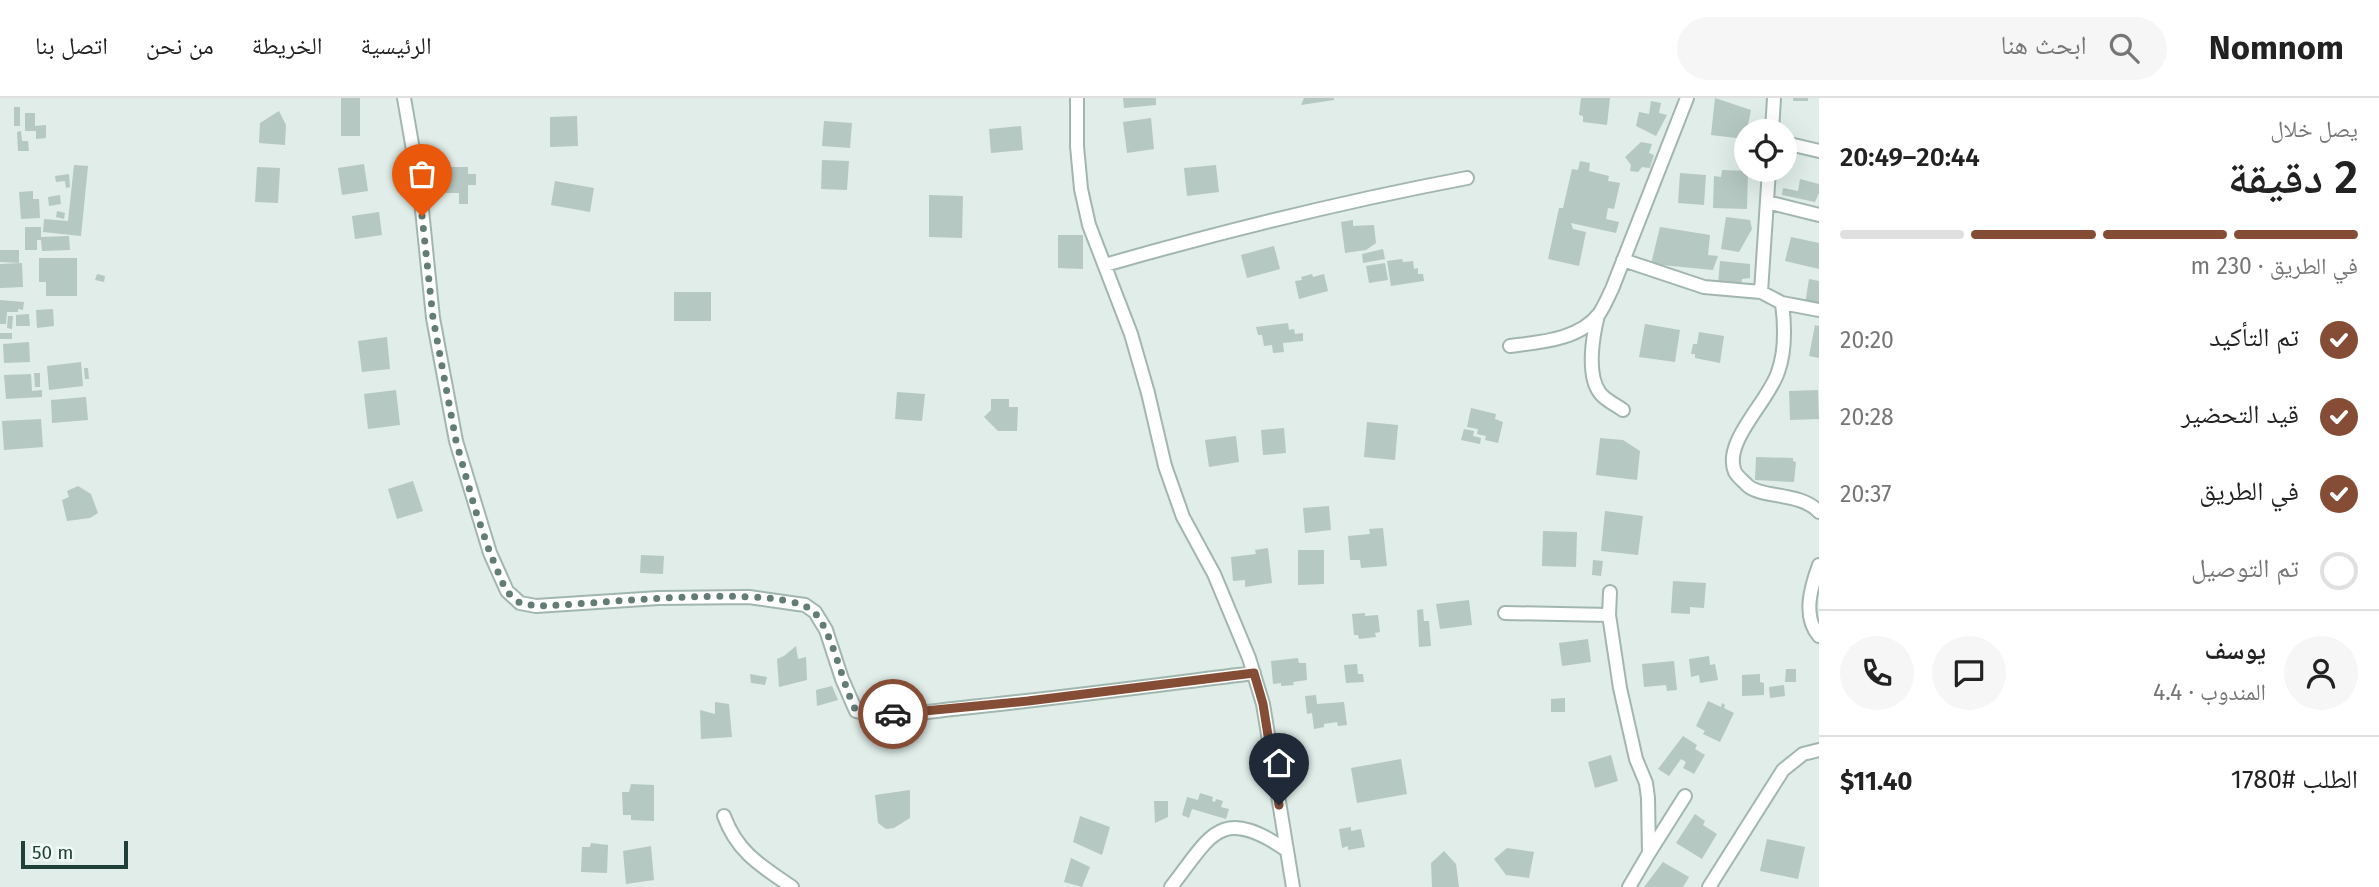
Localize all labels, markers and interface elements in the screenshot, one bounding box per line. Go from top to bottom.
search box [1677,17,2167,80]
text: Nomnom [2209,28,2344,68]
icon: search [2105,29,2143,67]
text: ابحث هنا [2001,30,2087,61]
text: اتصل بنا [35,32,108,60]
text: من نحن [146,32,214,60]
text: الخريطة [252,32,322,60]
text: الرئيسية [360,32,432,60]
text: يصل خلال [2270,115,2358,143]
map controls [1734,119,1797,182]
button: locate [1734,119,1797,182]
text: 20:44–20:49 [1840,142,1980,173]
pin [392,144,452,216]
text: 2 دقيقة [2228,150,2358,205]
icon: bag [403,155,441,193]
text: في الطريق · 230 m [2191,252,2358,280]
icon: check [2320,321,2358,359]
text: تم التأكيد [2209,322,2299,353]
text: 20:20 [1840,326,1894,354]
icon: check [2320,398,2358,436]
text: قيد التحضير [2181,399,2299,430]
text: 20:28 [1840,403,1894,431]
icon: check [2320,475,2358,513]
text: في الطريق [2199,476,2299,507]
text: 20:37 [1840,480,1892,508]
text: تم التوصيل [2191,553,2299,584]
text: يوسف [2205,635,2266,666]
button: phone [1840,636,1914,710]
button: chat [1932,636,2006,710]
button: person [2284,636,2358,710]
text: المندوب · 4.4 [2153,678,2266,706]
courier [858,679,928,749]
icon: car [874,695,912,733]
pin [1249,733,1309,805]
icon: home [1260,744,1298,782]
text: الطلب #1780 [2231,764,2358,795]
text: $11.40 [1840,766,1913,797]
scale bar [21,838,128,870]
text: 50 m [32,841,73,864]

